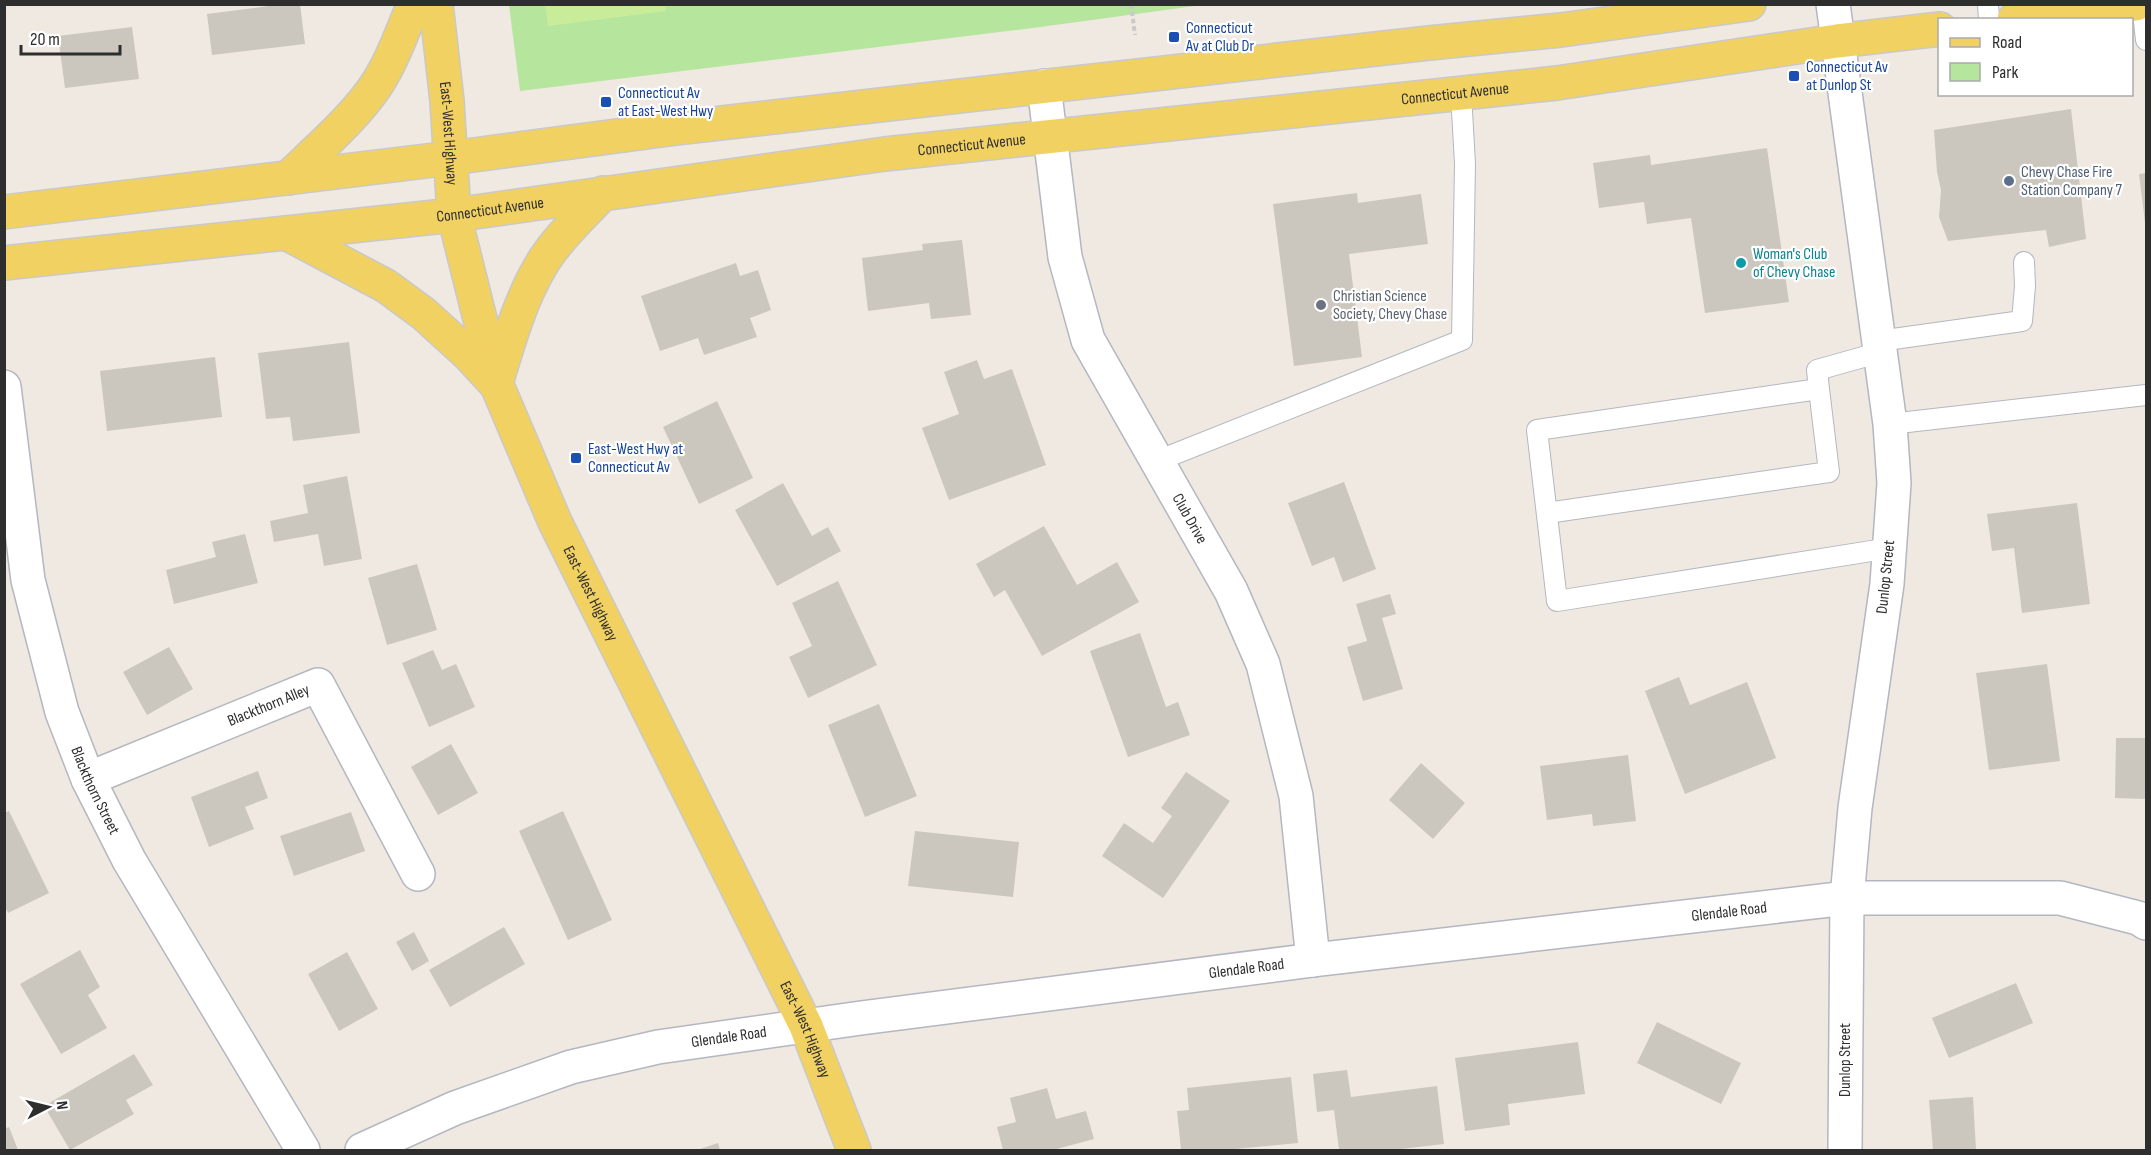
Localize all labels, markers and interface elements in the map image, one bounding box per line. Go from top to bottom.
scale bar [21,18,120,56]
legend [1938,18,2133,96]
place label: Connecticut Av at Club Dr [1185,19,1254,56]
text: 20 m [30,29,60,50]
marker: Connecticut Av at Club Dr [1167,30,1181,44]
text: Road [1992,32,2022,53]
place label: Connecticut Av at Dunlop St [1806,58,1888,95]
text: Park [1992,62,2018,83]
marker: Connecticut Av at Dunlop St [1787,69,1801,83]
street label: Connecticut Avenue [1400,79,1510,109]
street label: East-West Highway [435,81,462,186]
place label: Connecticut Av at East-West Hwy [618,84,713,121]
marker: Connecticut Av at East-West Hwy [599,95,613,109]
street label: Connecticut Avenue [917,130,1027,160]
place label: Chevy Chase Fire Station Company 7 [2021,163,2123,200]
marker: Chevy Chase Fire Station Company 7 [2002,174,2016,188]
street label: Connecticut Avenue [435,193,545,226]
place label: Woman's Club of Chevy Chase [1753,245,1836,282]
marker: Woman's Club of Chevy Chase [1734,256,1748,270]
place label: Christian Science Society, Chevy Chase [1333,287,1447,324]
marker: Christian Science Society, Chevy Chase [1314,298,1328,312]
place label: East-West Hwy at Connecticut Av [588,440,683,477]
marker: East-West Hwy at Connecticut Av [569,451,583,465]
street label: Club Drive [1168,490,1212,547]
street label: Dunlop Street [1873,539,1899,615]
street label: East-West Highway [559,543,622,644]
street label: Blackthorn Alley [225,680,312,730]
street label: Blackthorn Street [67,744,124,838]
street label: Glendale Road [1690,898,1768,925]
street label: Glendale Road [1208,954,1285,983]
street label: East-West Highway [776,978,835,1081]
street label: Glendale Road [690,1022,768,1052]
street label: Dunlop Street [1836,1023,1855,1097]
north arrow [18,1077,78,1137]
text: N [51,1100,71,1111]

